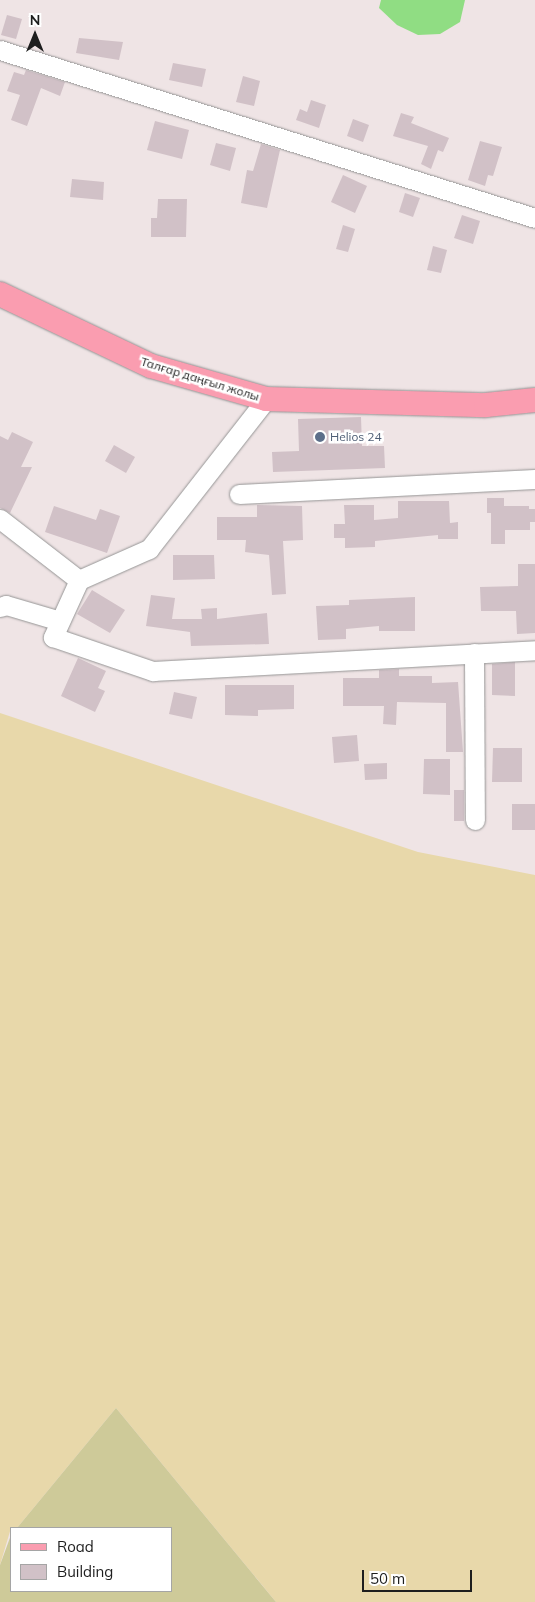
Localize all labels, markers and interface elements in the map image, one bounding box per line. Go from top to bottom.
north arrow [10,10,60,60]
text: N [30,11,40,29]
street label: Талғар даңғыл жолы [139,354,261,404]
place label: Helios 24 [330,430,382,444]
marker: Helios 24 [314,431,326,443]
legend [10,1527,172,1592]
text: Road [57,1537,94,1556]
scale bar [365,1560,475,1592]
text: Building [57,1562,113,1581]
text: 50 m [370,1569,405,1588]

